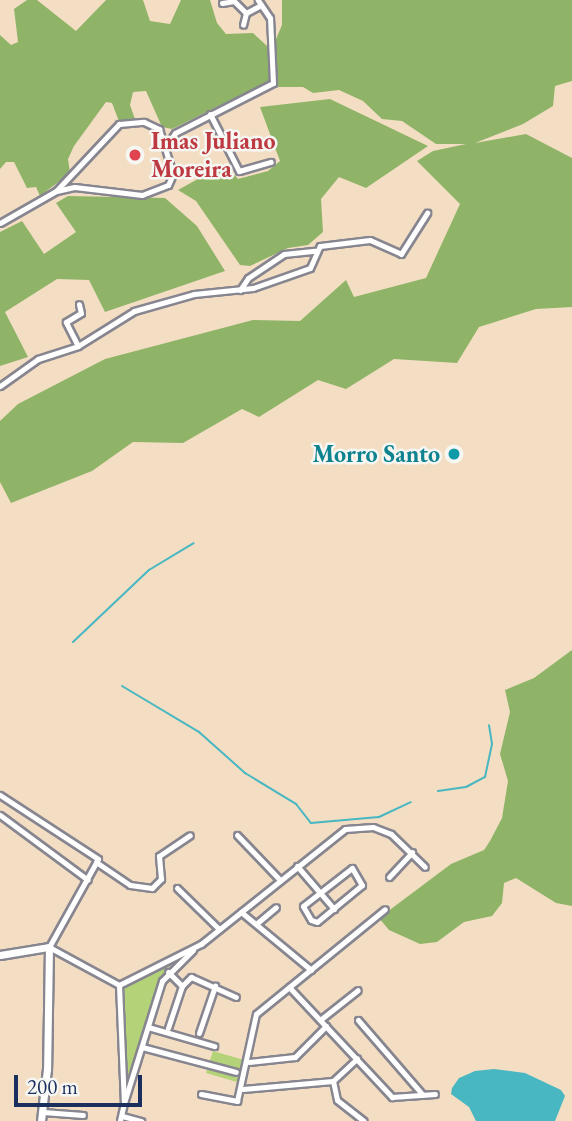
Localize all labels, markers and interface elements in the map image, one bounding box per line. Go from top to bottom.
place label: Imas Juliano Moreira [151,127,276,183]
marker: Imas Juliano Moreira [125,145,145,165]
place label: Morro Santo [312,440,440,468]
marker: Morro Santo [446,446,462,462]
scale bar [18,1062,145,1106]
text: 200 m [27,1073,78,1100]

